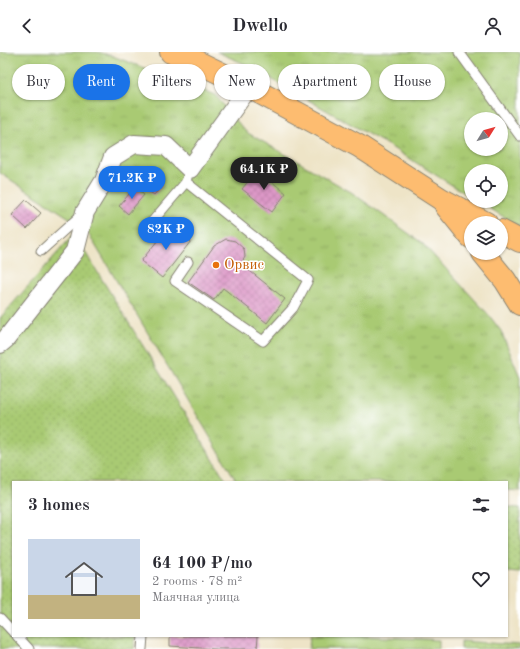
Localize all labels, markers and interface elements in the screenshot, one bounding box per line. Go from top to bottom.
icon: back [16,15,38,37]
icon: person [482,15,504,37]
text: Dwello [232,17,288,35]
chip: Buy [12,64,65,100]
chip: Rent [73,64,130,100]
chip: Filters [138,64,206,100]
chip: New [214,64,270,100]
chip: Apartment [278,64,371,100]
chip: House [379,64,445,100]
north arrow [464,112,508,156]
map controls [464,112,508,260]
pin: 64.1K ₽ [227,157,301,191]
text: 64.1K ₽ [239,163,289,176]
button: locate [464,164,508,208]
pin: 71.2K ₽ [95,166,169,200]
text: 71.2K ₽ [107,172,157,185]
button: layers [464,216,508,260]
pin: 82K ₽ [138,217,194,251]
text: 82K ₽ [147,223,185,236]
place label: Орвис [224,258,265,273]
marker: Орвис [211,260,221,270]
icon: filters [470,494,492,516]
text: 3 homes [28,497,90,514]
icon: home [60,555,108,603]
text: 64 100 ₽/mo [152,555,253,572]
icon: heart [470,568,492,590]
text: 2 rooms · 78 m² [152,575,242,588]
text: Маячная улица [152,591,240,604]

